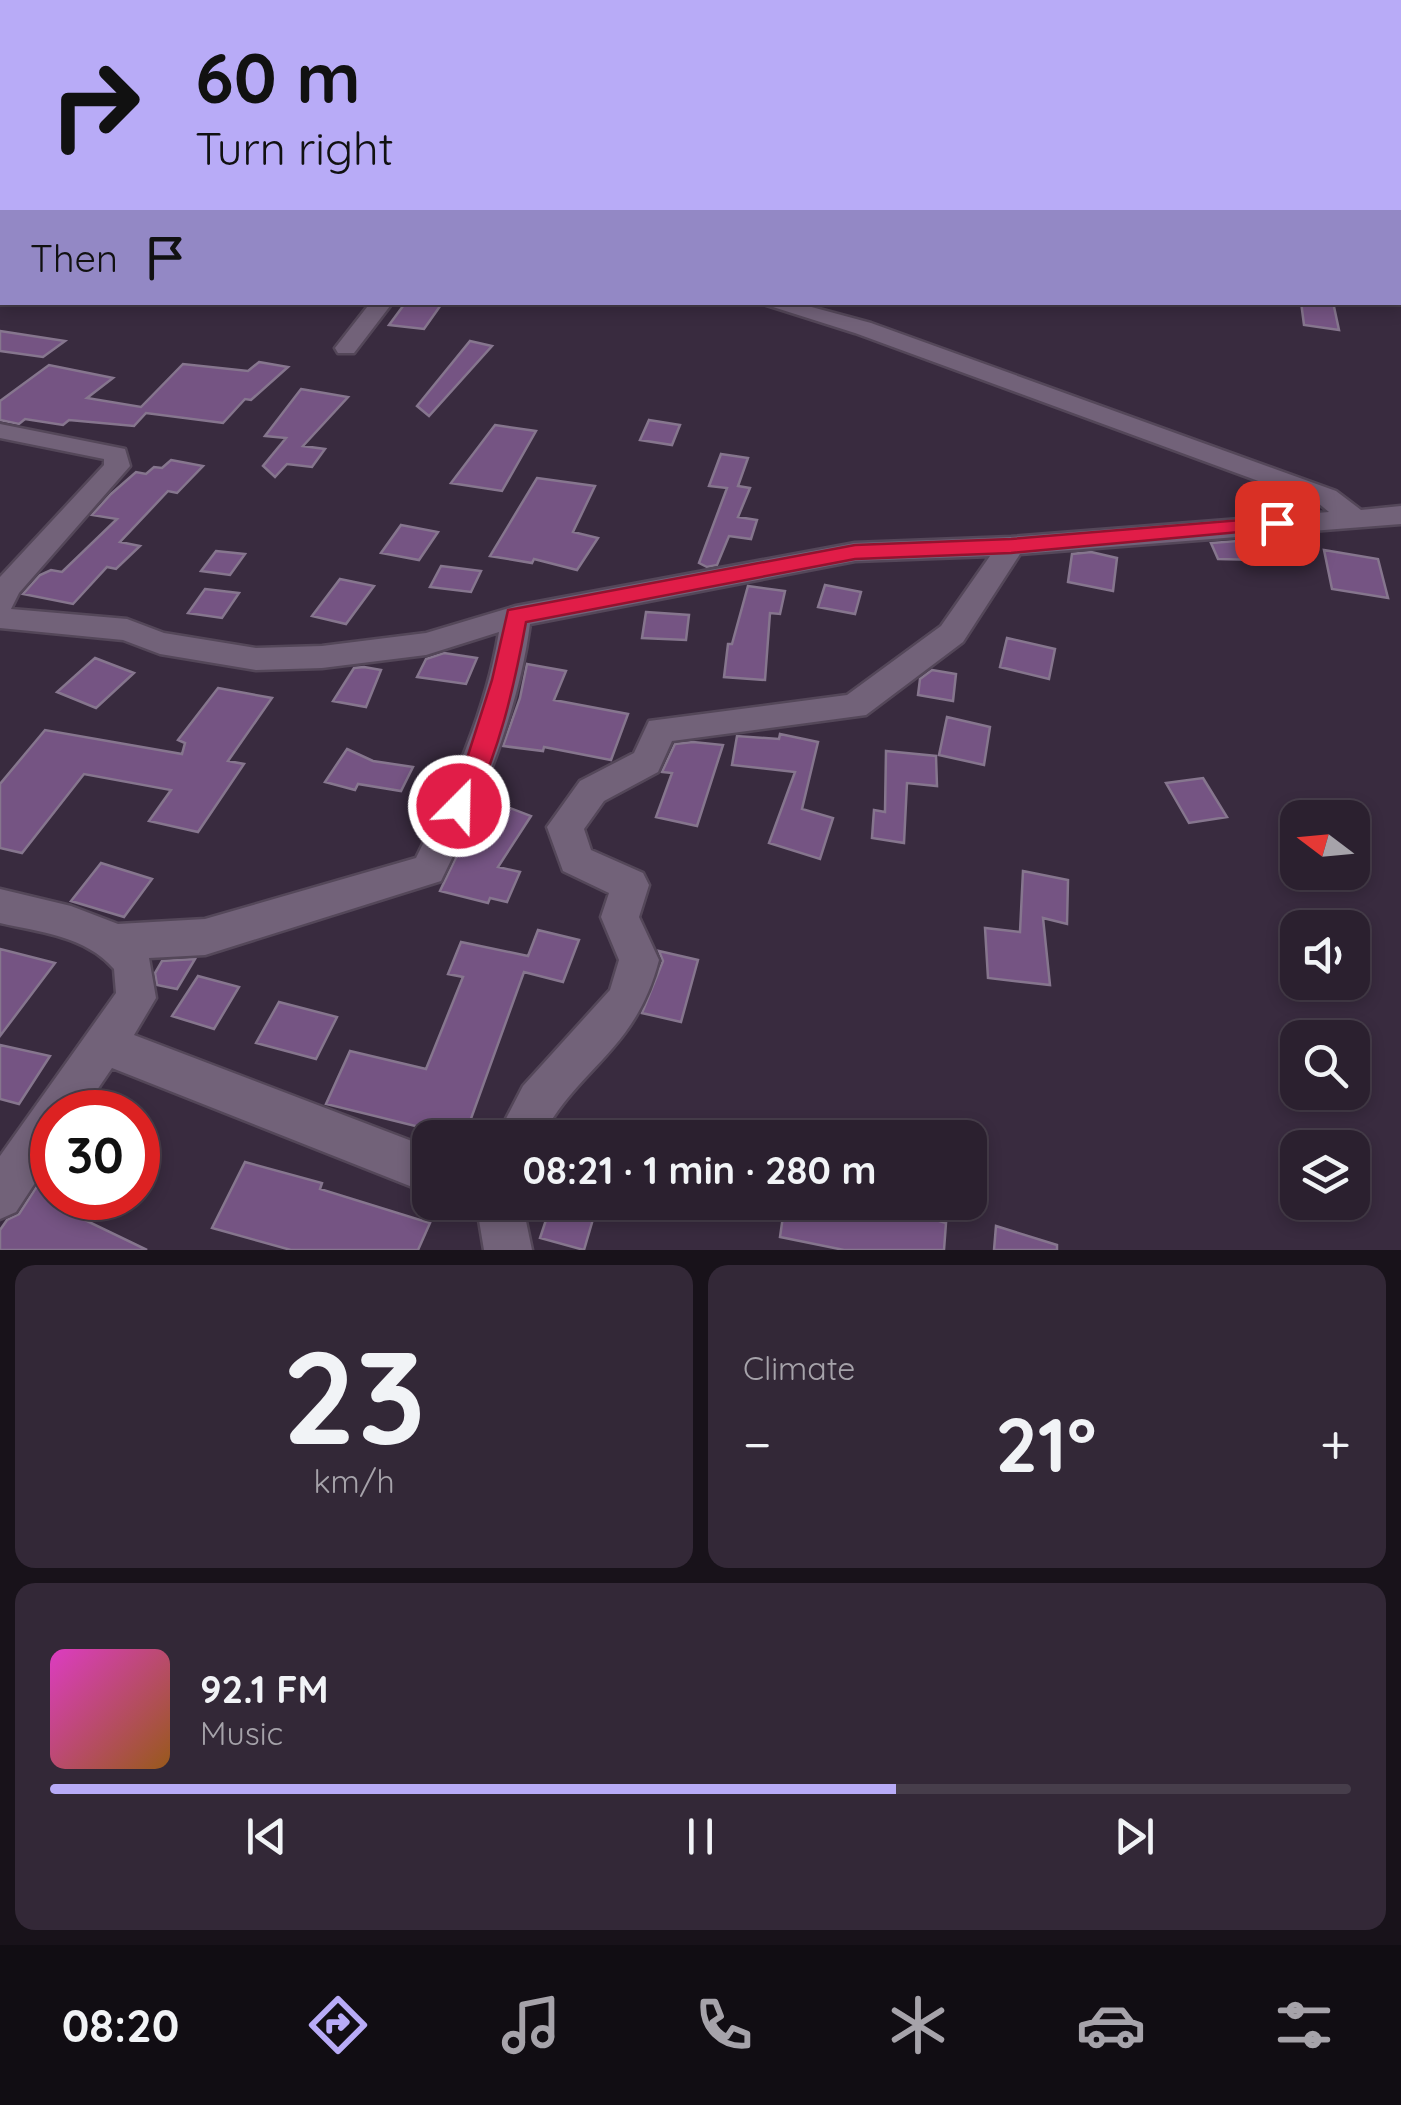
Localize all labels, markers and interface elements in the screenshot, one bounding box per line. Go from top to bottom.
text: 60 m [195,33,361,121]
icon: right [30,40,160,170]
text: Turn right [195,120,394,176]
icon: arrive [138,230,193,285]
text: Then [30,234,118,282]
pin [1235,481,1320,566]
icon: arrive [1250,496,1305,551]
position arrow [407,754,511,858]
north arrow [1280,800,1370,890]
map controls [1280,800,1370,1220]
button: sound [1280,910,1370,1000]
button: search [1280,1020,1370,1110]
speed limit sign: 30 [30,1090,160,1220]
button: layers [1280,1130,1370,1220]
text: 08:21 · 1 min · 280 m [523,1146,876,1194]
text: 23 [282,1314,426,1477]
text: Climate [743,1348,855,1388]
text: 21° [995,1397,1096,1491]
text: − [743,1409,772,1478]
text: + [1320,1409,1351,1478]
text: km/h [313,1461,395,1501]
text: 92.1 FM [200,1665,329,1713]
text: Music [200,1713,283,1753]
icon: previous [239,1809,294,1864]
icon: pause [673,1809,728,1864]
icon: next [1107,1809,1162,1864]
icon: directions [303,1990,373,2060]
icon: music [496,1990,566,2060]
icon: phone [689,1990,759,2060]
icon: climate [883,1990,953,2060]
icon: car [1076,1990,1146,2060]
icon: filters [1269,1990,1339,2060]
text: 08:20 [62,1997,179,2053]

